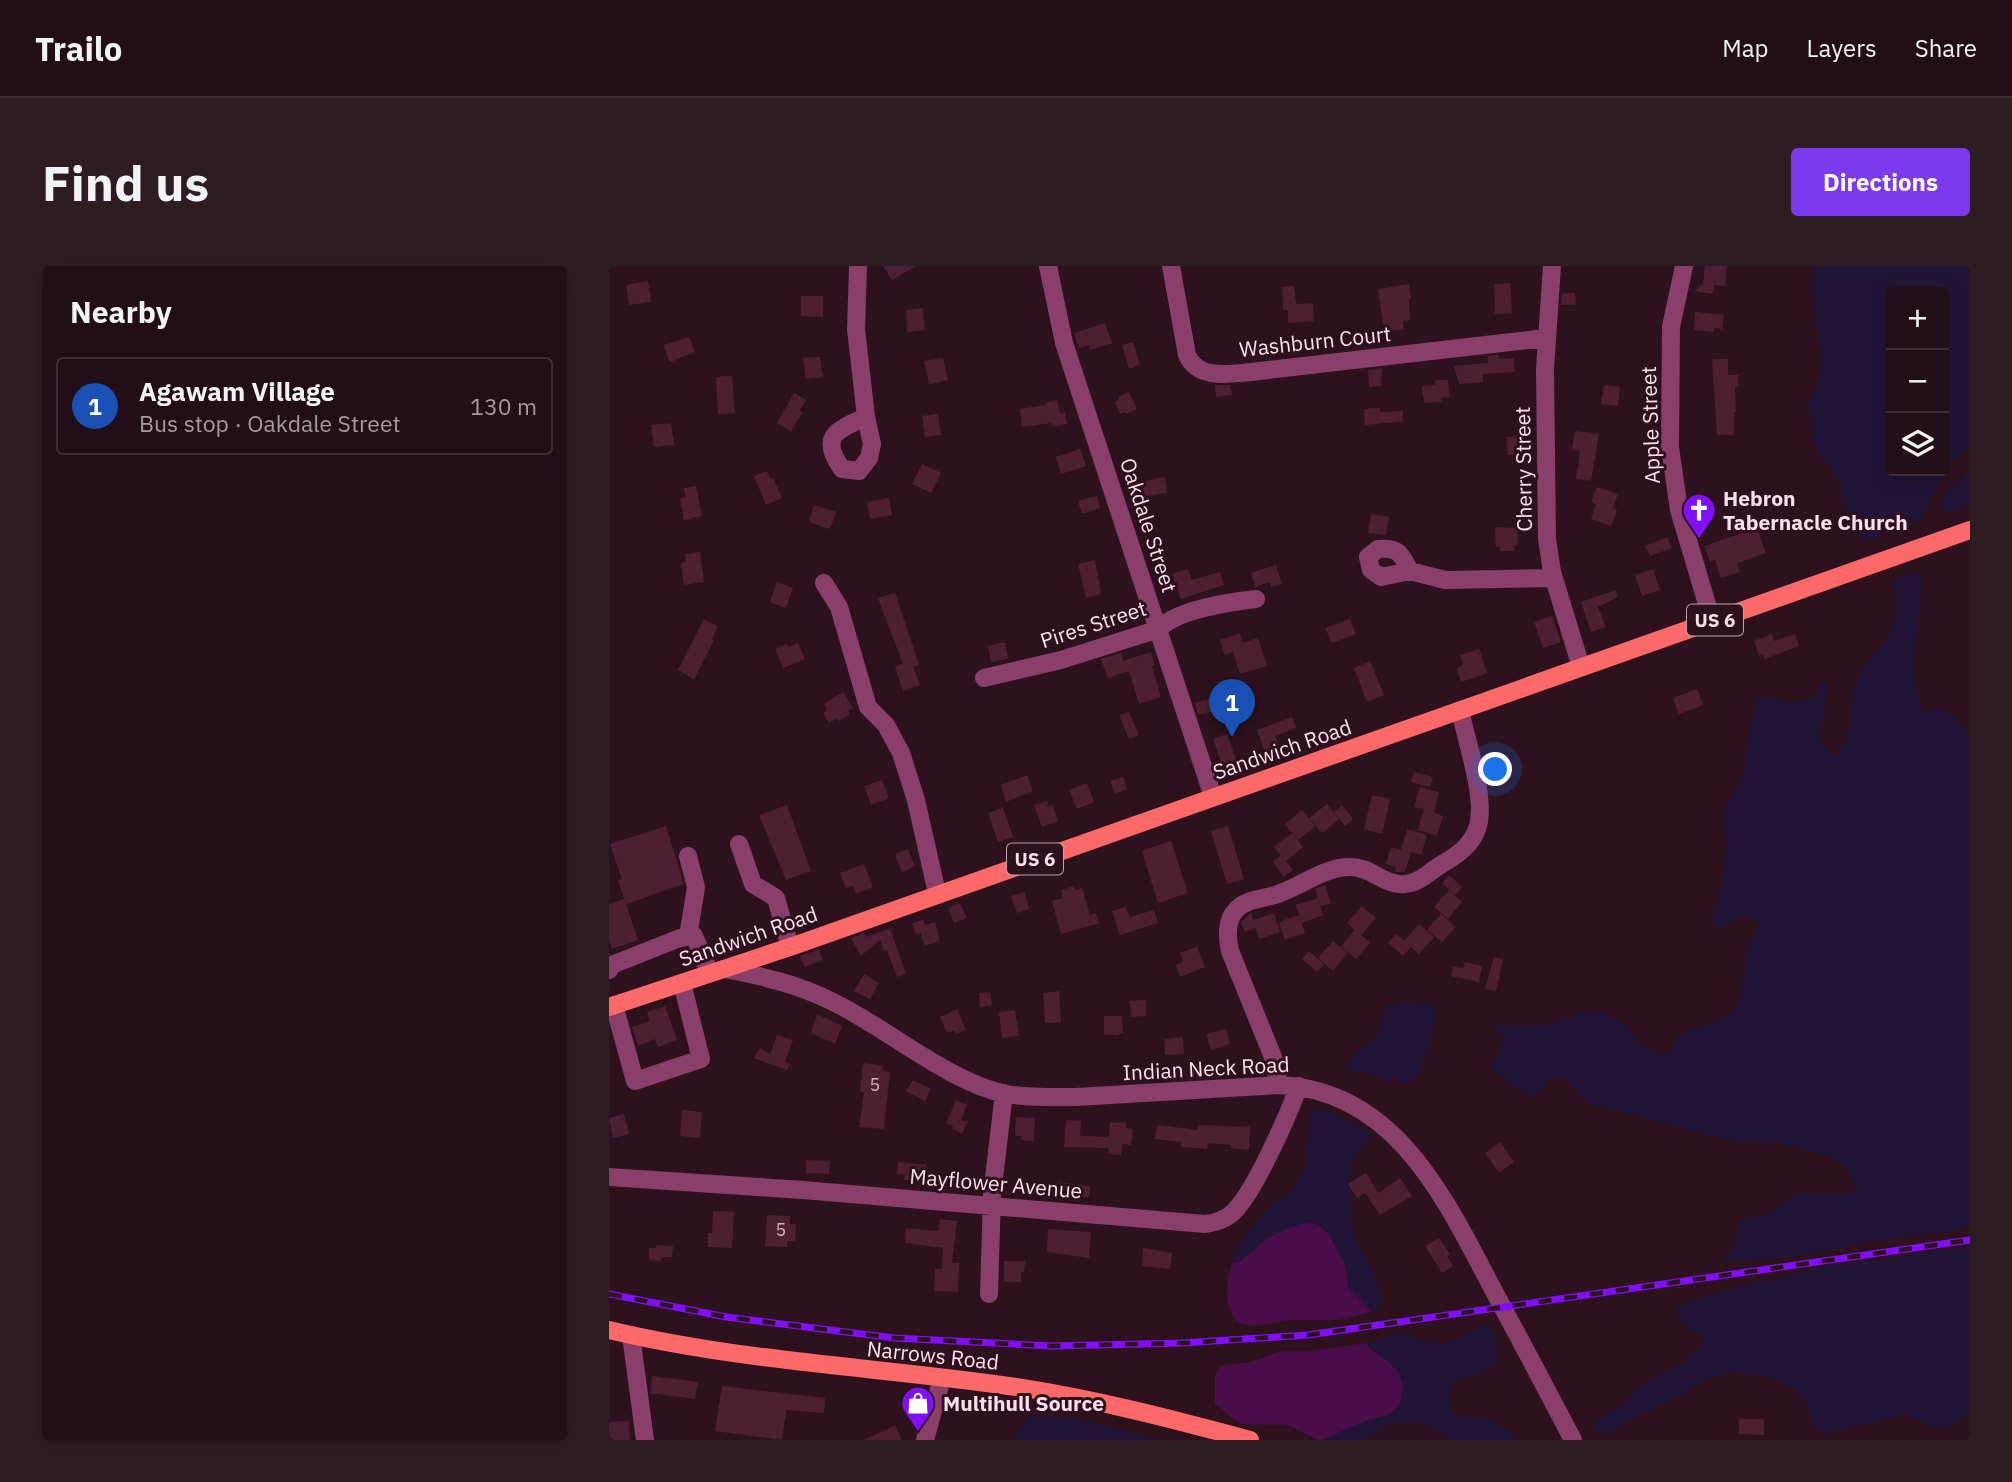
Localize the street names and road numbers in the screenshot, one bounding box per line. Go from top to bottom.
street label: Washburn Court [1238,319,1392,363]
street label: Apple Street [1634,366,1666,484]
street label: Cherry Street [1508,406,1538,532]
street label: Oakdale Street [1114,454,1184,596]
street label: Pires Street [1036,594,1150,654]
road number: US 6 [1687,604,1743,636]
street label: Sandwich Road [1209,712,1355,786]
road number: US 6 [1007,844,1063,874]
street label: Sandwich Road [675,899,821,973]
street label: Indian Neck Road [1122,1050,1290,1086]
street label: Mayflower Avenue [909,1162,1083,1204]
street label: Narrows Road [866,1334,1000,1376]

